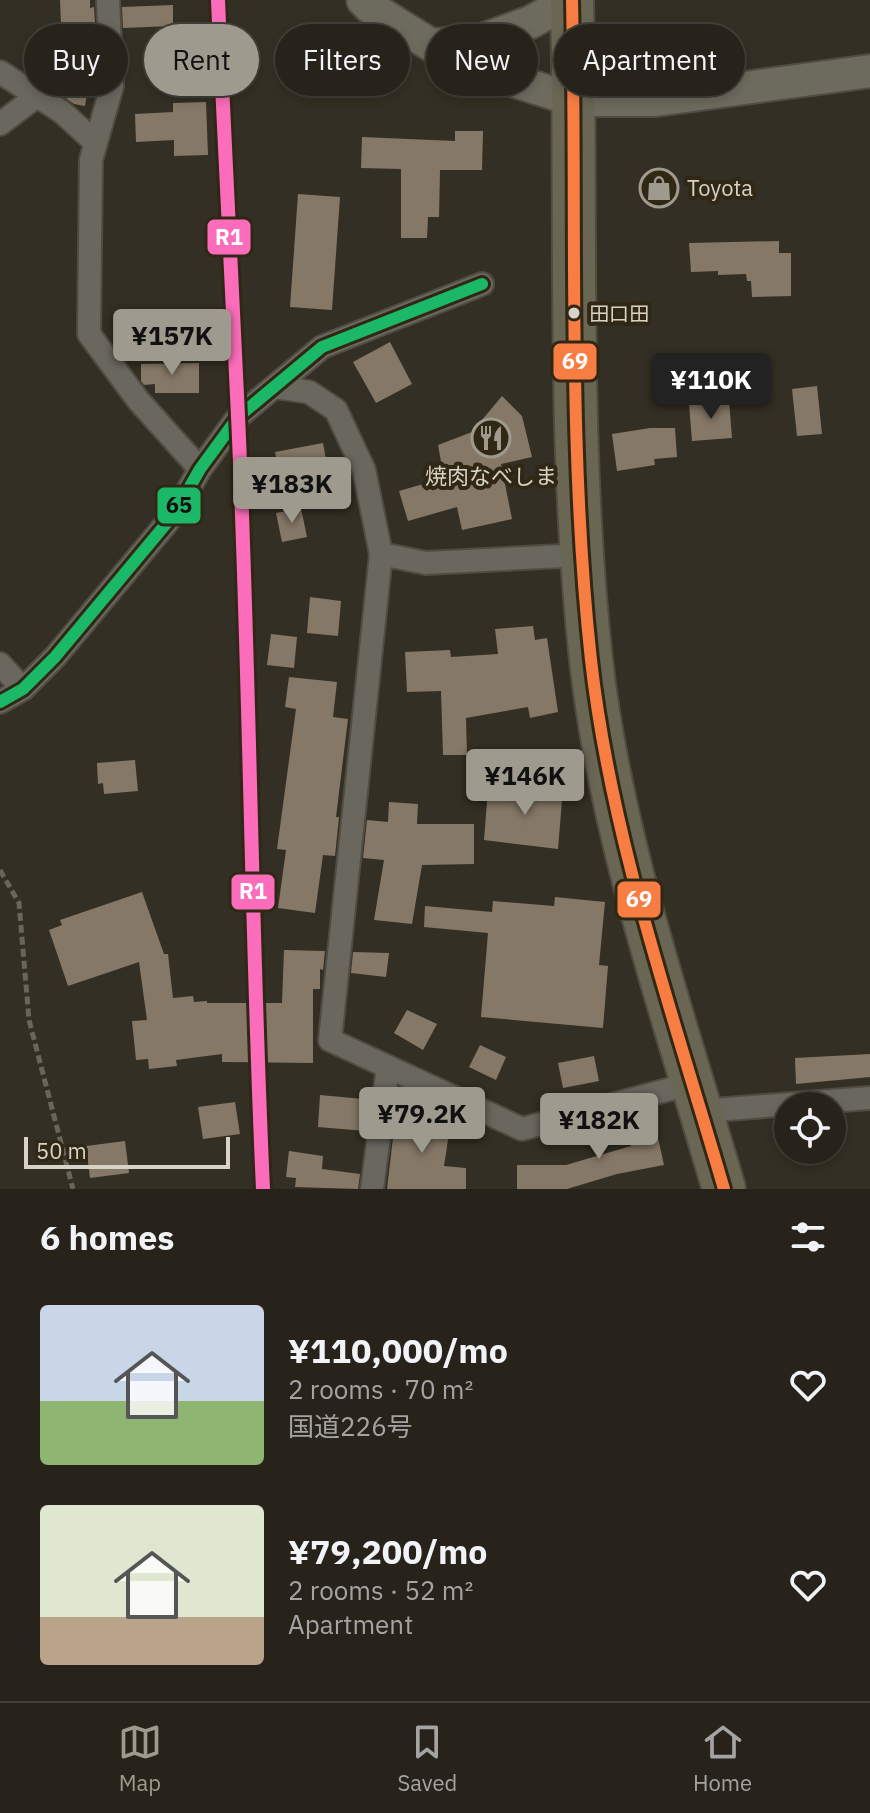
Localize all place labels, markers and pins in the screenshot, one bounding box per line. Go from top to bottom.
shop icon: Toyota [638,167,680,209]
place label: Toyota [687,173,753,202]
place label: 田口田 [589,300,649,327]
marker: 田口田 [566,305,582,321]
pin: ¥157K [116,309,228,377]
pin: ¥110K [655,353,767,421]
restaurant icon: 焼肉なべしま [470,417,512,459]
pin: ¥183K [236,457,348,525]
place label: 焼肉なべしま [425,461,557,490]
pin: ¥146K [469,749,581,817]
pin: ¥79.2K [357,1087,487,1155]
pin: ¥182K [543,1093,655,1161]

